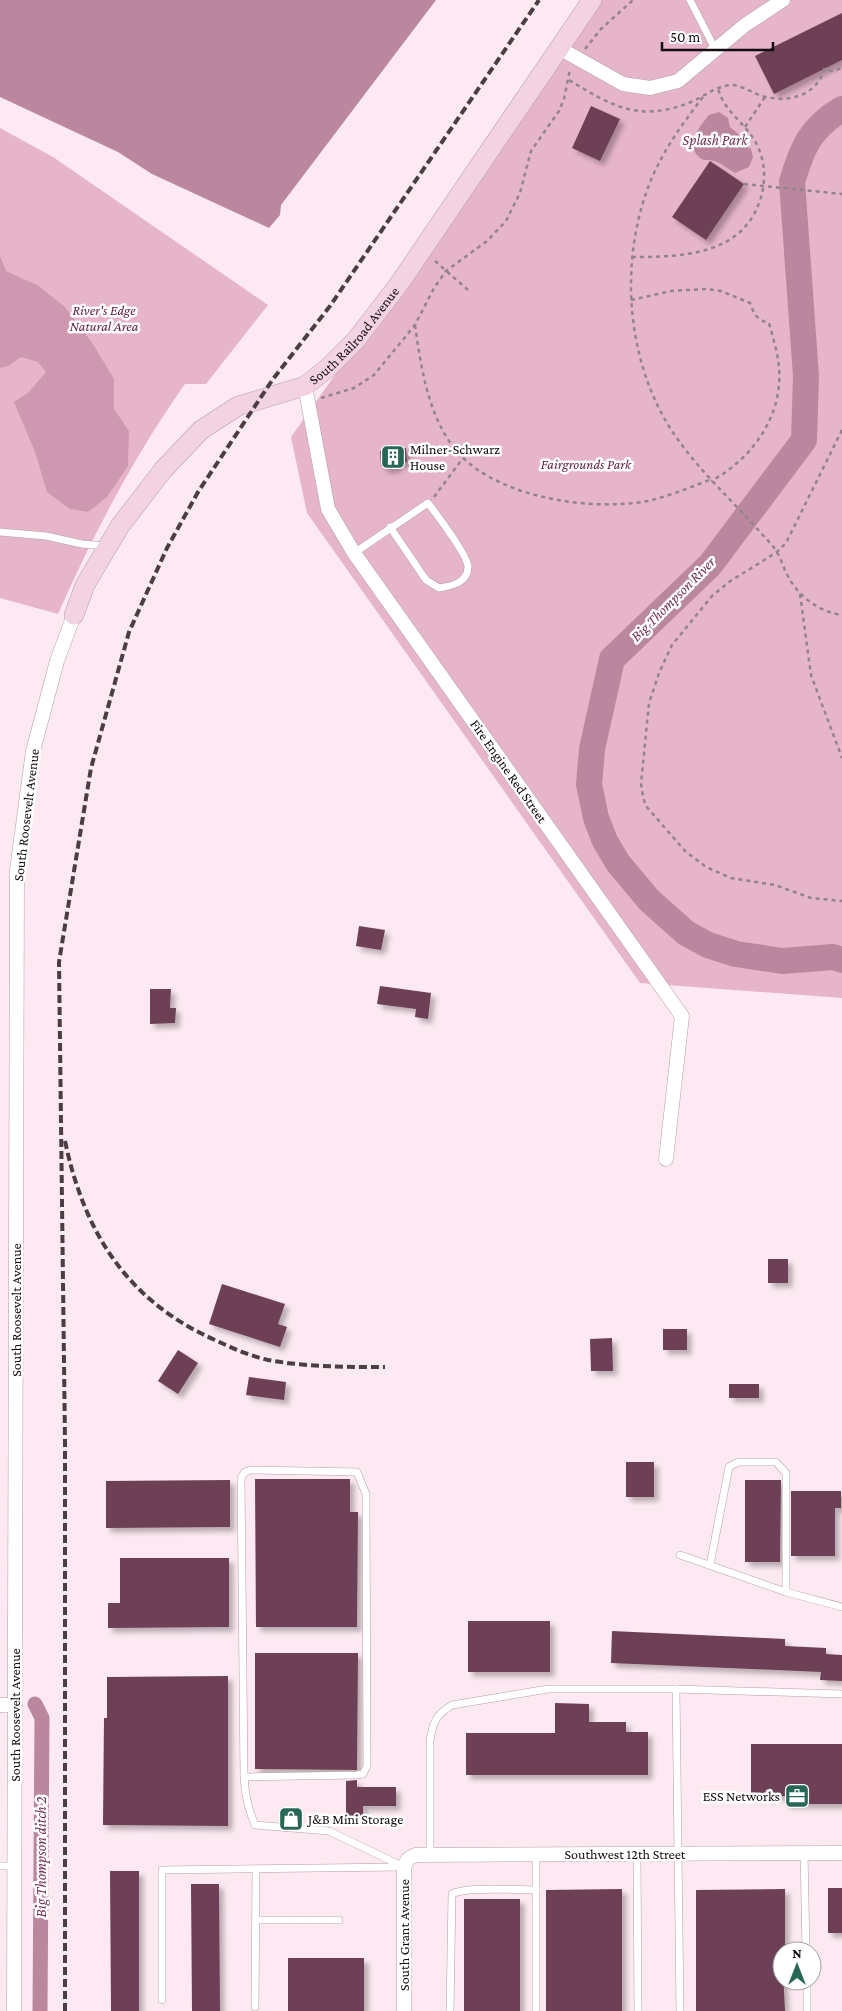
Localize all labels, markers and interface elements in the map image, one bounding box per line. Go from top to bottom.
scale bar [662,20,773,52]
text: 50 m [670,29,700,45]
water label: Splash Park [682,132,749,149]
street label: South Railroad Avenue [306,283,402,388]
park label: River's Edge Natural Area [70,302,139,334]
place label: Milner-Schwarz House [410,441,500,473]
building icon: Milner-Schwarz House [380,444,406,470]
park label: Fairgrounds Park [541,456,632,472]
water label: Big Thompson River [628,553,720,645]
street label: Fire Engine Red Street [467,716,551,826]
street label: South Roosevelt Avenue [10,748,42,882]
street label: South Roosevelt Avenue [8,1243,24,1377]
street label: South Roosevelt Avenue [7,1648,23,1782]
office icon: ESS Networks [784,1783,810,1809]
place label: ESS Networks [703,1788,780,1804]
water label: Big Thompson ditch 2 [33,1796,50,1918]
shop icon: J&B Mini Storage [278,1806,304,1832]
place label: J&B Mini Storage [306,1811,403,1827]
street label: Southwest 12th Street [564,1846,686,1862]
street label: South Grant Avenue [396,1879,412,1991]
north arrow [772,1941,822,1991]
text: N [792,1945,802,1961]

